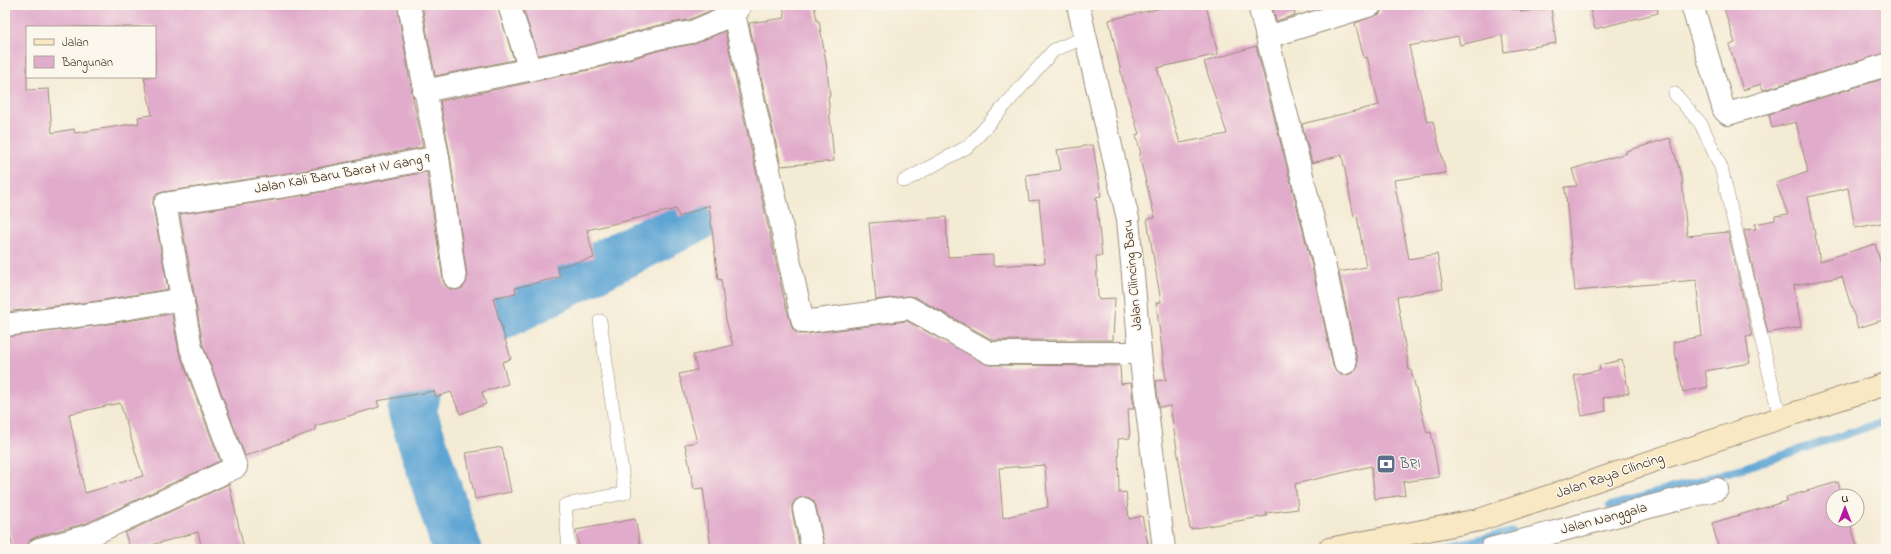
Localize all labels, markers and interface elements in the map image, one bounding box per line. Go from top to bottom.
legend [26,26,156,78]
text: Jalan [62,34,89,52]
text: Bangunan [61,54,113,73]
street label: Jalan Kali Baru Barat IV Gang 9 [253,148,432,201]
street label: Jalan Cilincing Baru [1118,218,1149,331]
street label: Jalan Raya Cilincing [1553,448,1667,505]
bank icon: BRI [1375,453,1397,475]
place label: BRI [1399,454,1420,475]
north arrow [1825,488,1865,528]
text: U [1842,491,1849,507]
street label: Jalan Nanggala [1558,497,1650,542]

